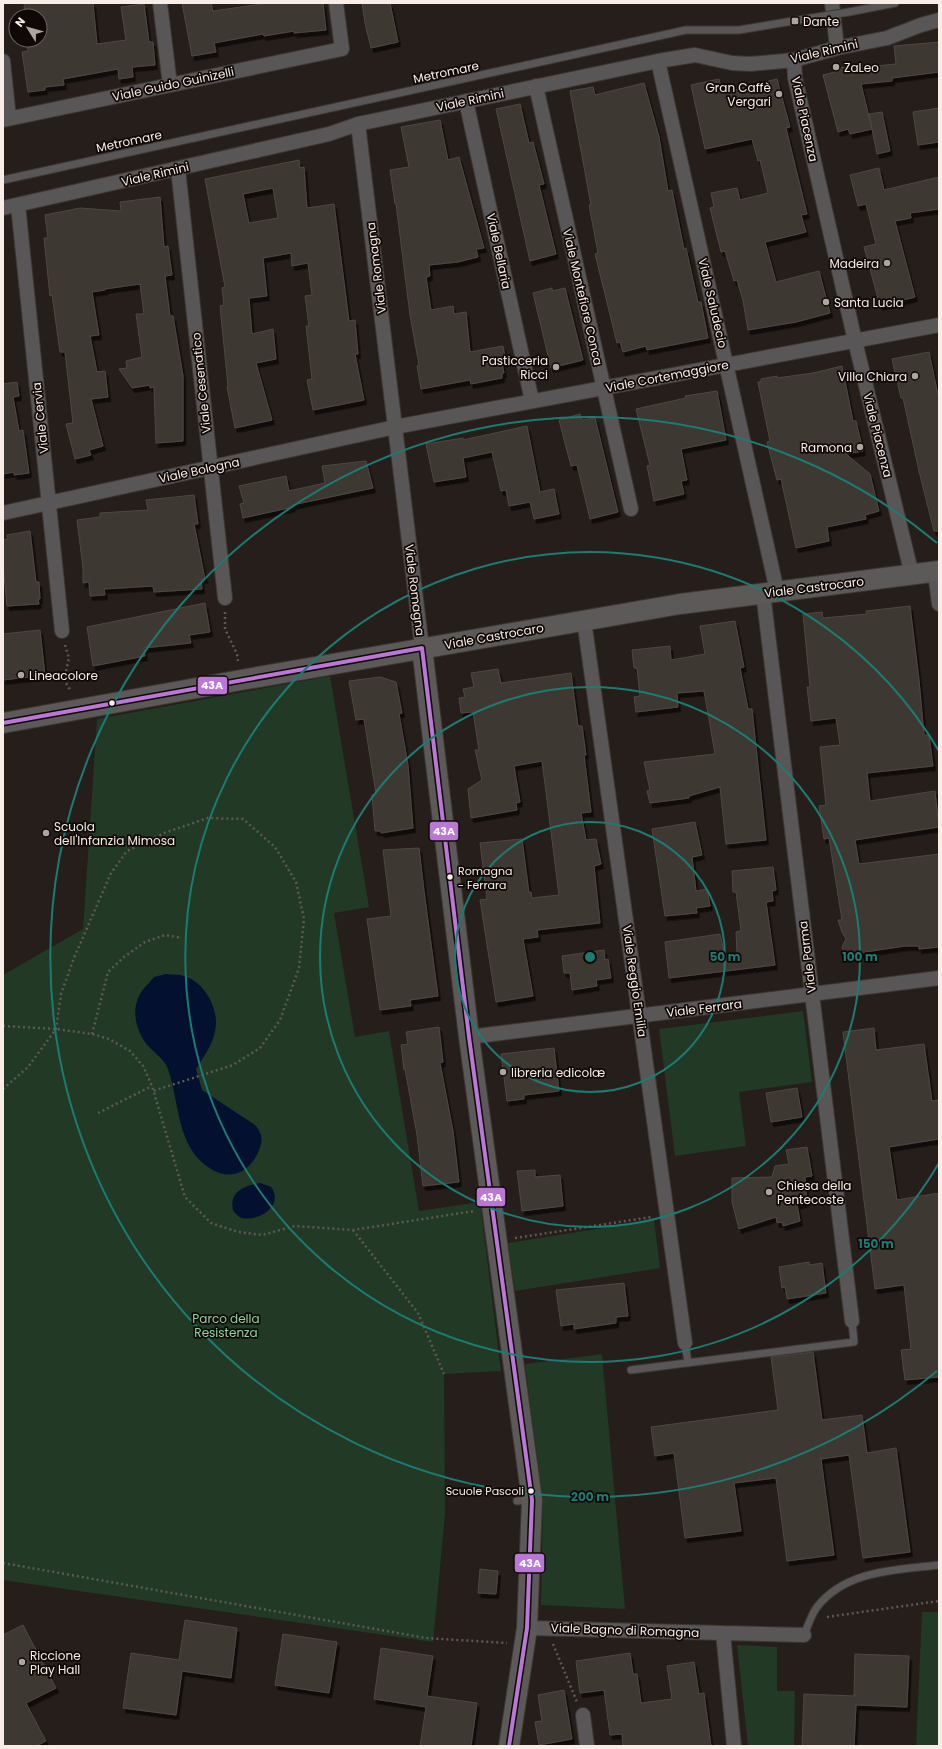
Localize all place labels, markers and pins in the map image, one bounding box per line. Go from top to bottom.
place label: Dante [803,13,839,30]
marker: Dante [790,16,800,26]
place label: ZaLeo [844,59,879,76]
marker: ZaLeo [831,62,841,72]
place label: Gran Caffè Vergari [705,79,771,110]
marker: Gran Caffè Vergari [774,89,784,99]
place label: Madeira [829,255,879,272]
marker: Madeira [882,258,892,268]
place label: Santa Lucia [834,294,904,311]
marker: Santa Lucia [821,297,831,307]
place label: Pasticceria Ricci [482,352,548,383]
marker: Pasticceria Ricci [551,362,561,372]
place label: Villa Chiara [838,368,907,385]
marker: Villa Chiara [910,371,920,381]
place label: Ramona [801,439,852,456]
marker: Ramona [855,442,865,452]
place label: Lineacolore [29,667,98,684]
marker: Lineacolore [16,670,26,680]
unlabelled marker [107,698,117,708]
place label: Scuola dell'Infanzia Mimosa [54,818,175,849]
marker: Scuola dell'Infanzia Mimosa [41,828,51,838]
place label: Romagna - Ferrara [458,863,512,893]
marker: Romagna - Ferrara [445,872,455,882]
centre of rings [583,950,597,964]
place label: libreria edicolæ [511,1064,605,1081]
marker: libreria edicolæ [498,1067,508,1077]
place label: Chiesa della Pentecoste [777,1177,852,1208]
marker: Chiesa della Pentecoste [764,1187,774,1197]
place label: Scuole Pascoli [446,1483,524,1499]
marker: Scuole Pascoli [526,1486,536,1496]
place label: Riccione Play Hall [30,1647,81,1678]
marker: Riccione Play Hall [17,1657,27,1667]

